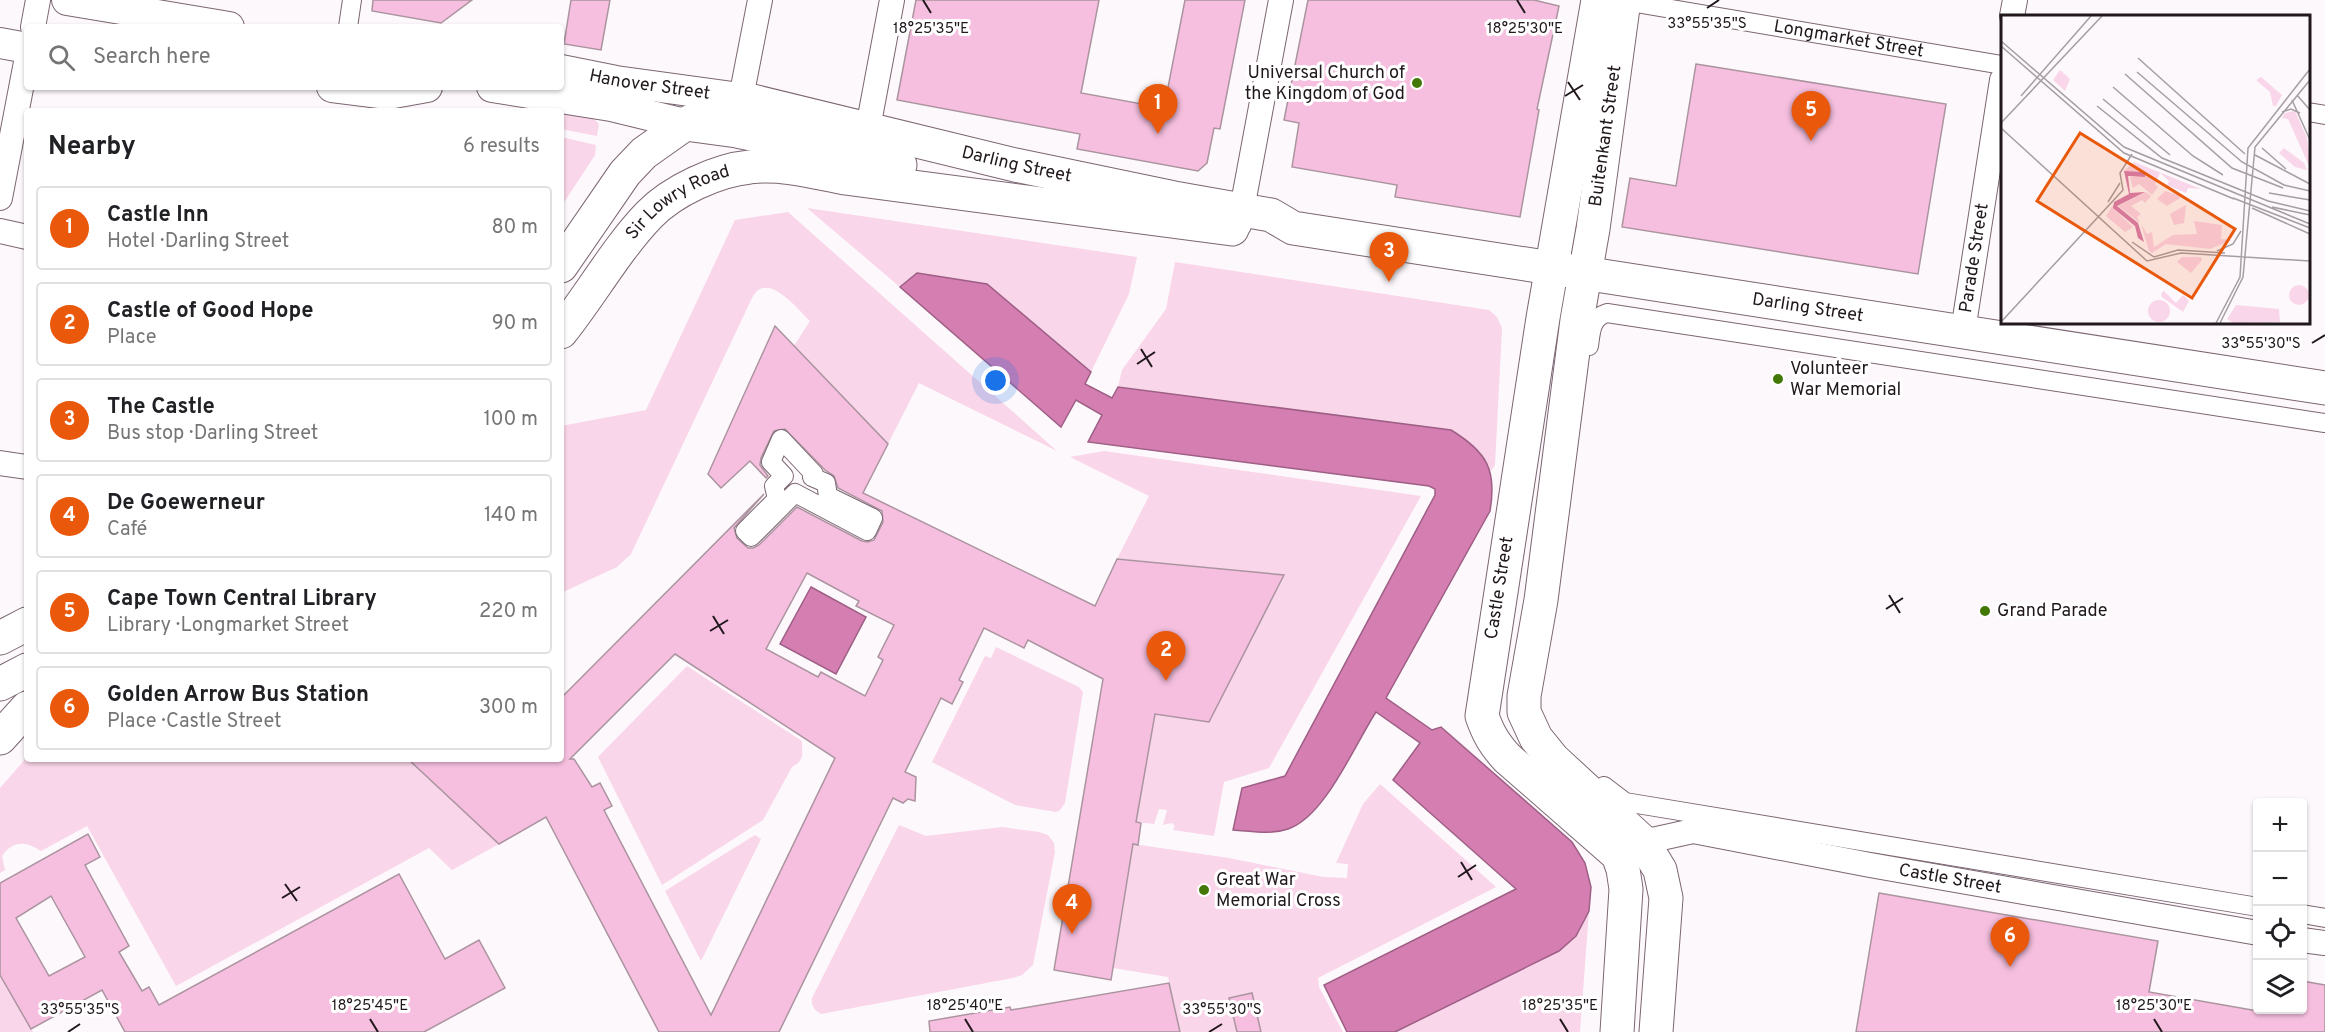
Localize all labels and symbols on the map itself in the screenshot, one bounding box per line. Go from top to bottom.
text: 33°55'35"S [1667,15,1747,34]
street label: Longmarket Street [1772,15,1926,63]
inset map [2001,15,2310,324]
text: 18°25'35"E [893,20,969,39]
text: 18°25'30"E [1487,20,1563,39]
place label: Universal Church of the Kingdom of God [1245,62,1405,106]
street label: Hanover Street [587,64,712,105]
street label: Buitenkant Street [1585,64,1627,208]
marker: Universal Church of the Kingdom of God [1410,76,1424,90]
pin: 1 [1138,84,1178,134]
pin: 5 [1792,92,1830,141]
street label: Darling Street [959,141,1074,188]
street label: Sir Lowry Road [621,160,732,245]
street label: Parade Street [1954,201,1994,314]
pin: 3 [1370,232,1408,282]
street label: Darling Street [1751,288,1865,328]
text: 33°55'30"S [2221,335,2301,354]
place label: Volunteer War Memorial [1790,358,1901,402]
your location [981,366,1010,395]
marker: Volunteer War Memorial [1771,372,1785,386]
street label: Castle Street [1481,535,1519,641]
place label: Grand Parade [1997,600,2107,623]
marker: Grand Parade [1978,604,1992,618]
pin: 2 [1146,632,1186,681]
street label: Castle Street [1897,859,2003,899]
place label: Great War Memorial Cross [1216,869,1341,913]
marker: Great War Memorial Cross [1197,883,1211,897]
pin: 4 [1052,884,1092,934]
pin: 6 [1990,918,2030,967]
text: 18°25'45"E [332,997,408,1016]
text: 18°25'40"E [927,997,1003,1016]
text: 18°25'35"E [1522,997,1598,1016]
text: 18°25'30"E [2116,997,2192,1016]
text: 33°55'35"S [40,1001,120,1020]
text: 33°55'30"S [1182,1001,1262,1020]

